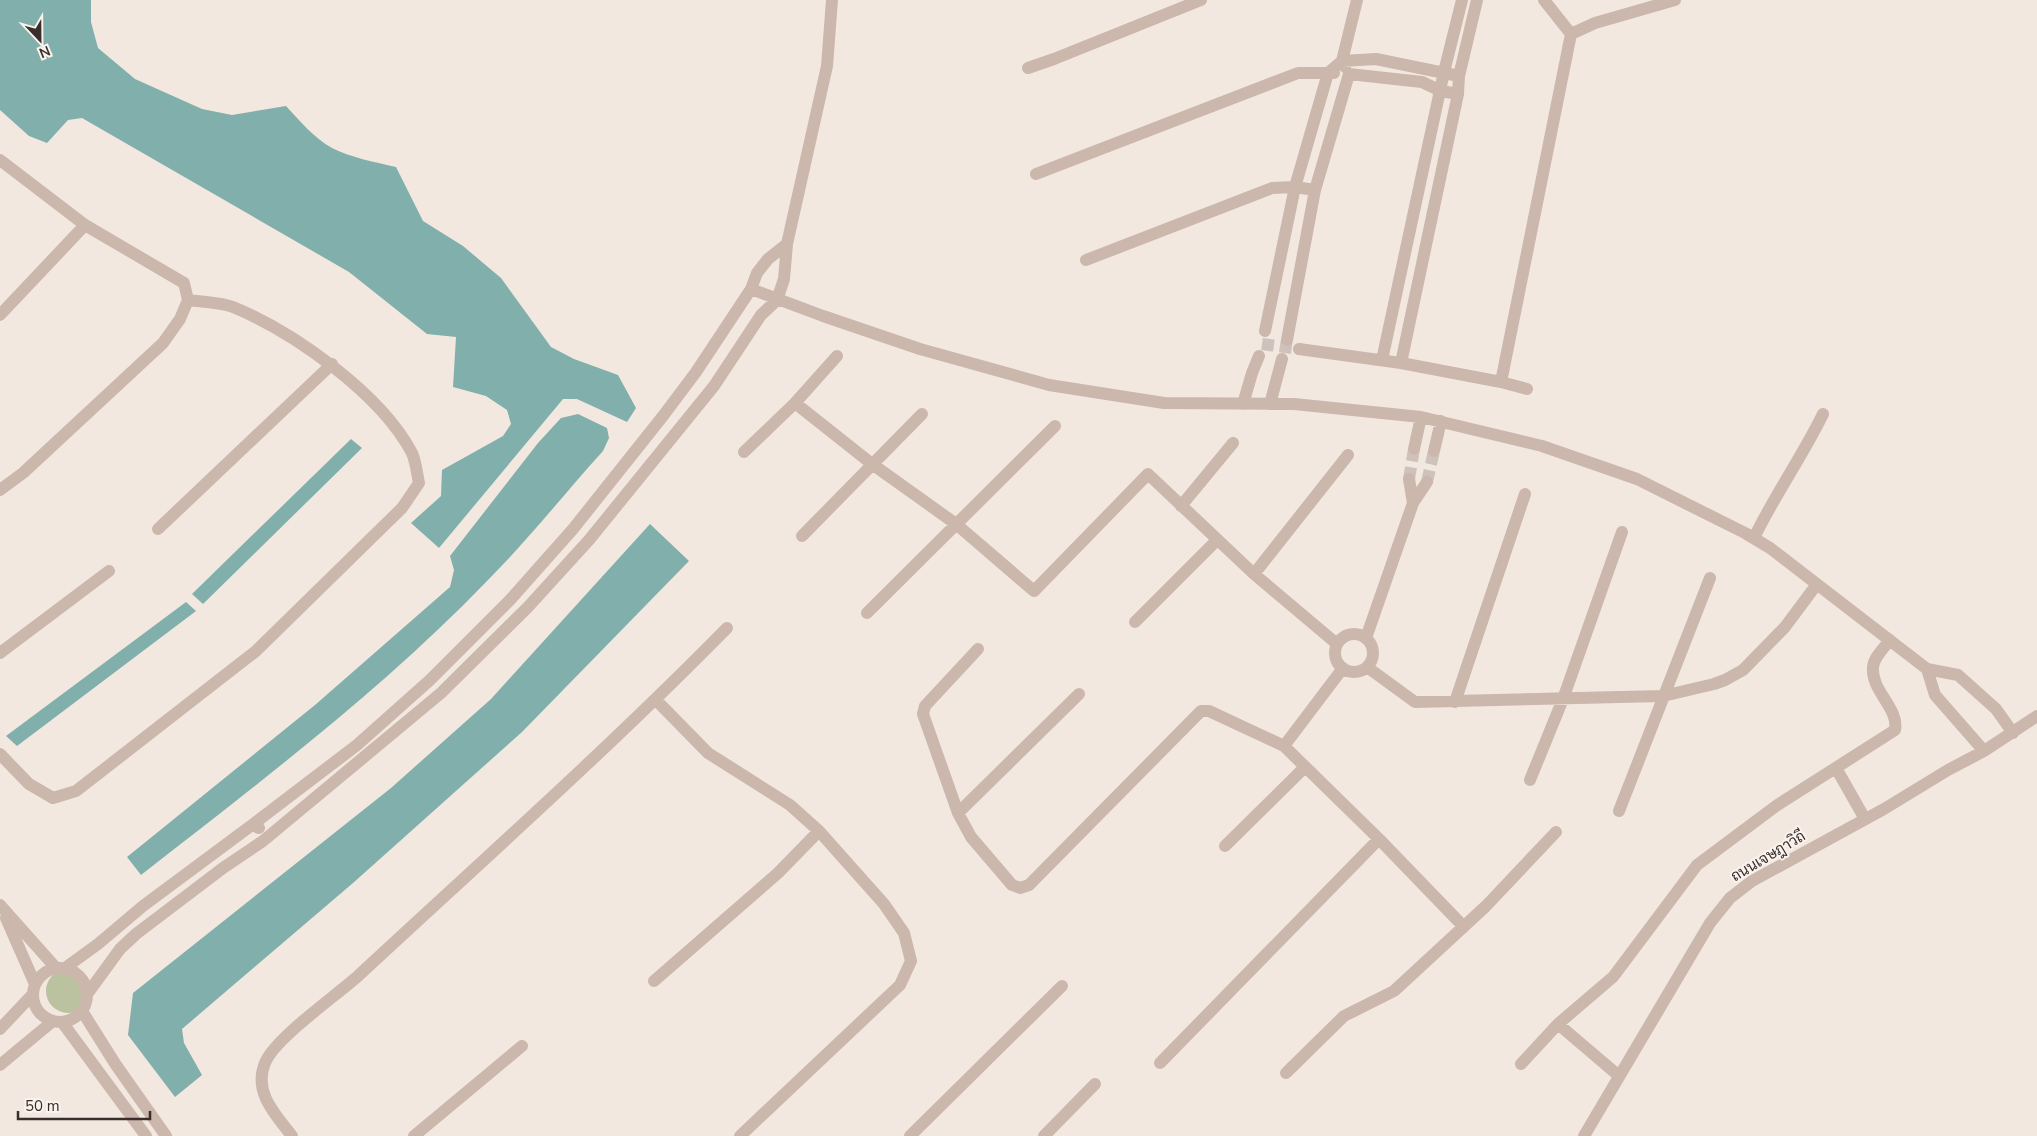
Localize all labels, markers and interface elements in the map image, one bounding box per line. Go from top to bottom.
north arrow [15,15,65,65]
text: N [36,41,53,62]
street label: ถนนเจษฎาวิถี [1727,826,1809,886]
scale bar [18,1088,150,1120]
text: 50 m [25,1096,60,1116]

